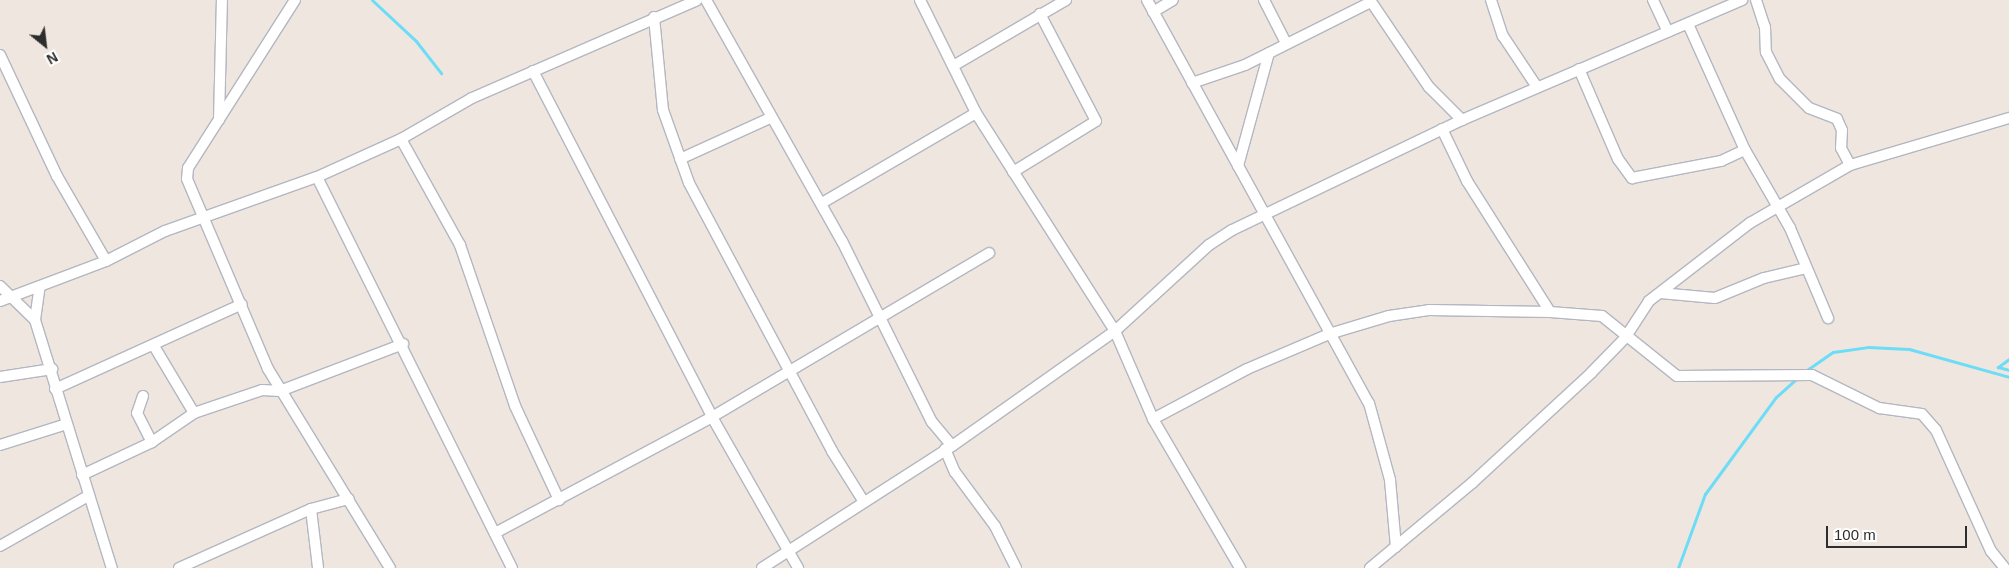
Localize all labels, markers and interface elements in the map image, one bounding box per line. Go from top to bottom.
north arrow [20,20,70,70]
text: N [44,49,61,68]
scale bar [1829,516,1970,548]
text: 100 m [1834,526,1876,543]

